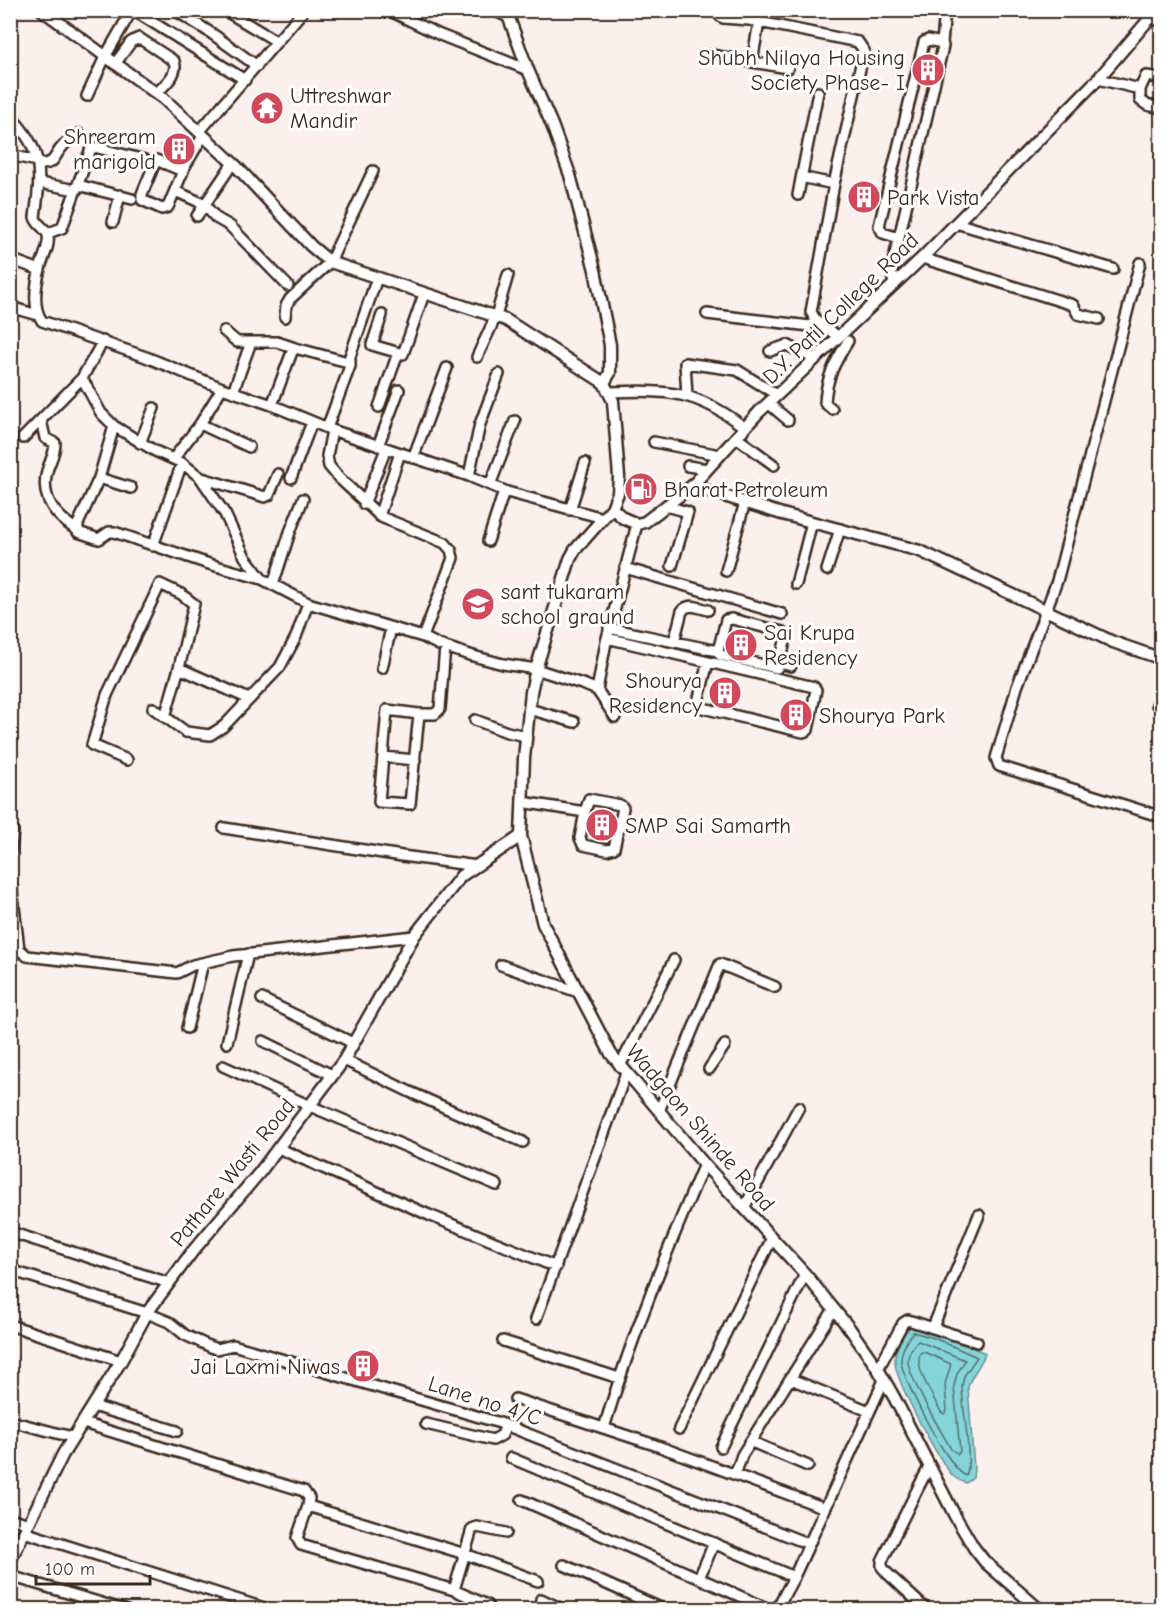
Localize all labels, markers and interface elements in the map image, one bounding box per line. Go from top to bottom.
place label: Shubh Nilaya Housing Society Phase- I [698,45,905,96]
building icon: Shubh Nilaya Housing Society Phase- I [910,52,946,88]
place label: Uttreshwar Mandir [290,83,391,134]
temple icon: Uttreshwar Mandir [249,90,285,126]
place label: Shreeram marigold [64,124,156,175]
building icon: Shreeram marigold [161,131,197,167]
building icon: Park Vista [846,179,882,215]
place label: Park Vista [887,185,979,211]
street label: D.Y. Patil College Road [757,228,924,390]
fuel station icon: Bharat Petroleum [623,471,659,507]
place label: Bharat Petroleum [664,477,828,503]
place label: sant tukaram school graund [501,579,634,630]
school or university icon: sant tukaram school graund [460,586,496,622]
place label: Sai Krupa Residency [764,620,857,671]
building icon: Sai Krupa Residency [723,627,759,663]
place label: Shourya Residency [609,668,702,719]
building icon: Shourya Residency [707,675,743,711]
building icon: Shourya Park [778,697,814,733]
place label: Shourya Park [819,703,945,729]
building icon: SMP Sai Samarth [584,807,620,843]
place label: SMP Sai Samarth [625,813,791,839]
street label: Wadgaon Shinde Road [620,1039,780,1217]
street label: Pathare Wasti Road [165,1093,300,1252]
building icon: Jai Laxmi Niwas [345,1348,381,1384]
place label: Jai Laxmi Niwas [191,1354,340,1380]
street label: Lane no 4/C [425,1370,545,1431]
scale bar [36,1548,150,1586]
text: 100 m [45,1559,95,1580]

